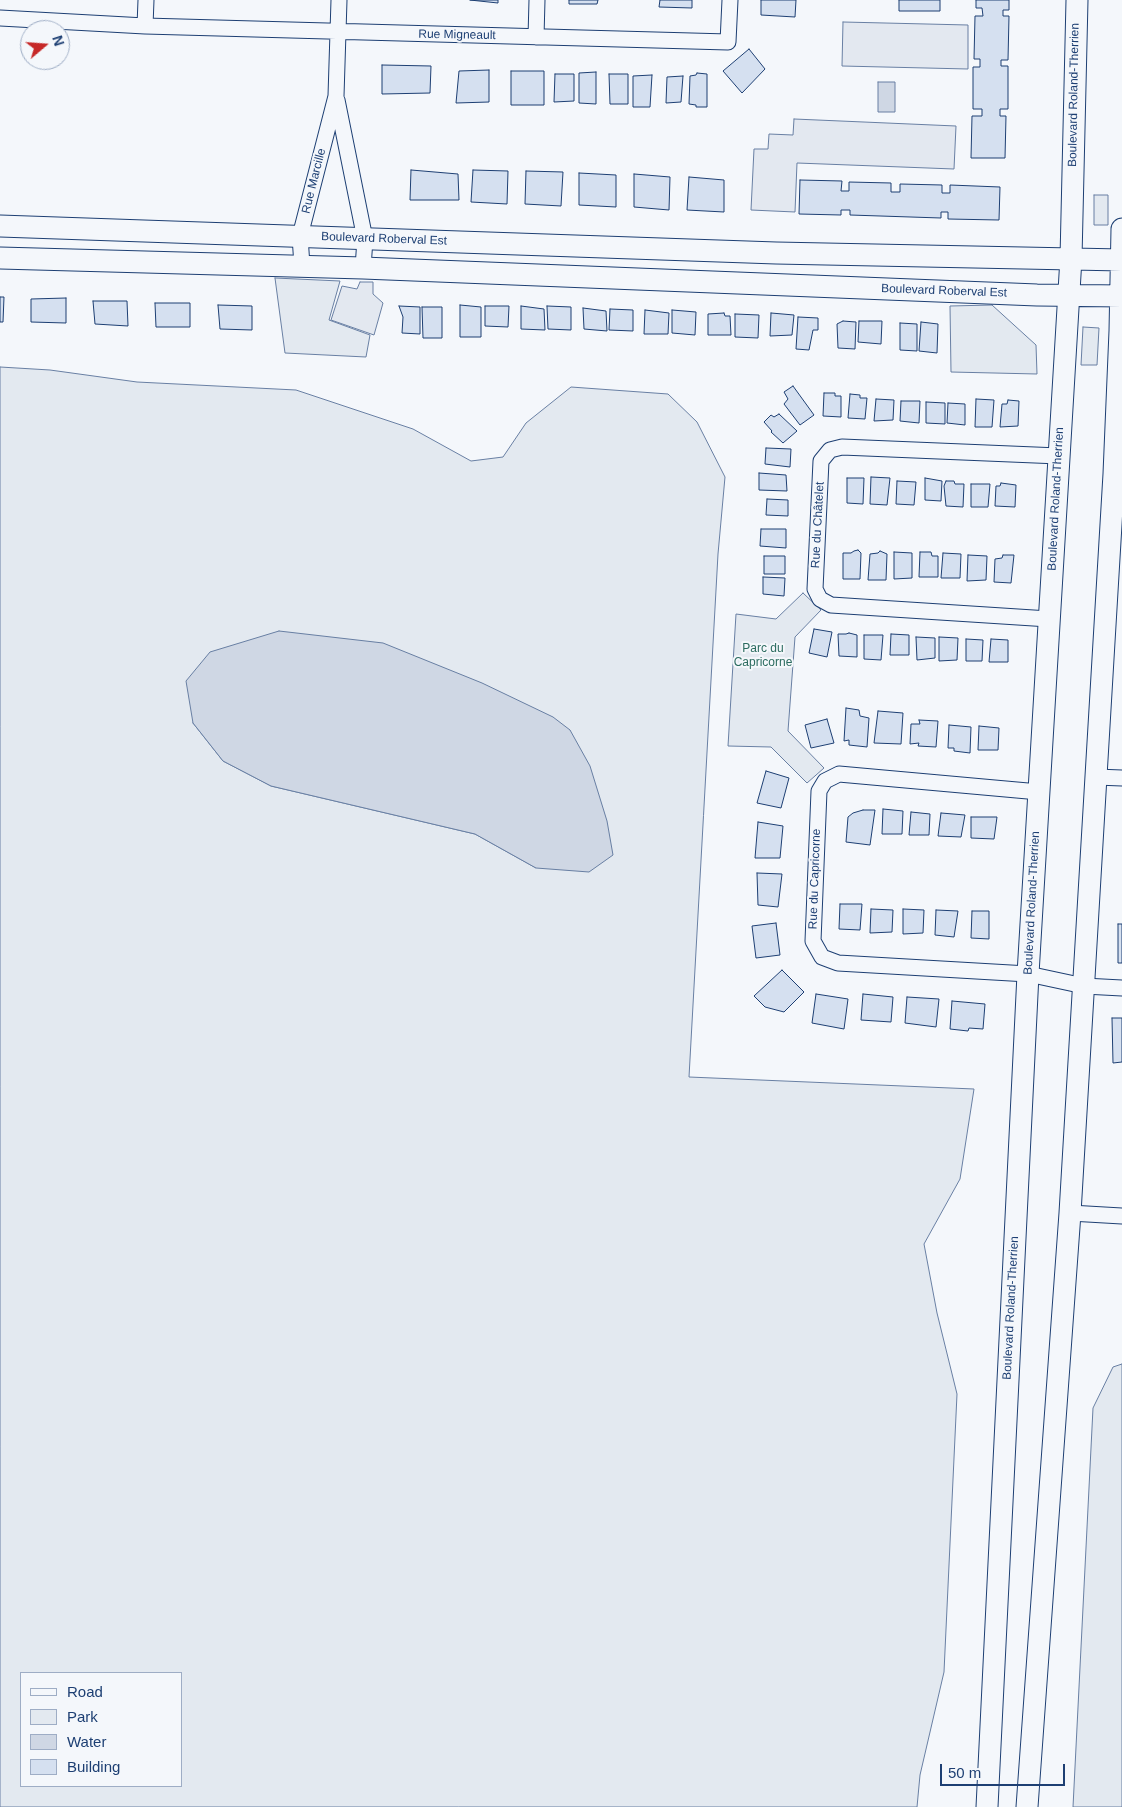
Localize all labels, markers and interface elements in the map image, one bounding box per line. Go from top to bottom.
north arrow [20,20,70,70]
street label: Boulevard Roland-Therrien [1066,23,1082,167]
street label: Rue Migneault [418,27,496,43]
text: N [49,33,67,48]
street label: Rue Marcille [299,147,329,215]
street label: Boulevard Roberval Est [321,230,447,248]
street label: Boulevard Roberval Est [881,282,1007,300]
street label: Boulevard Roland-Therrien [1045,427,1067,571]
street label: Rue du Châtelet [809,481,827,569]
park label: Parc du Capricorne [734,642,792,670]
street label: Rue du Capricorne [806,828,824,930]
street label: Boulevard Roland-Therrien [1021,831,1043,975]
street label: Boulevard Roland-Therrien [1000,1236,1022,1380]
legend [20,1672,182,1787]
text: Road [67,1683,103,1700]
text: Park [67,1708,98,1725]
text: Water [67,1733,106,1750]
scale bar [942,1754,1067,1786]
text: Building [67,1758,120,1775]
text: 50 m [948,1764,981,1781]

